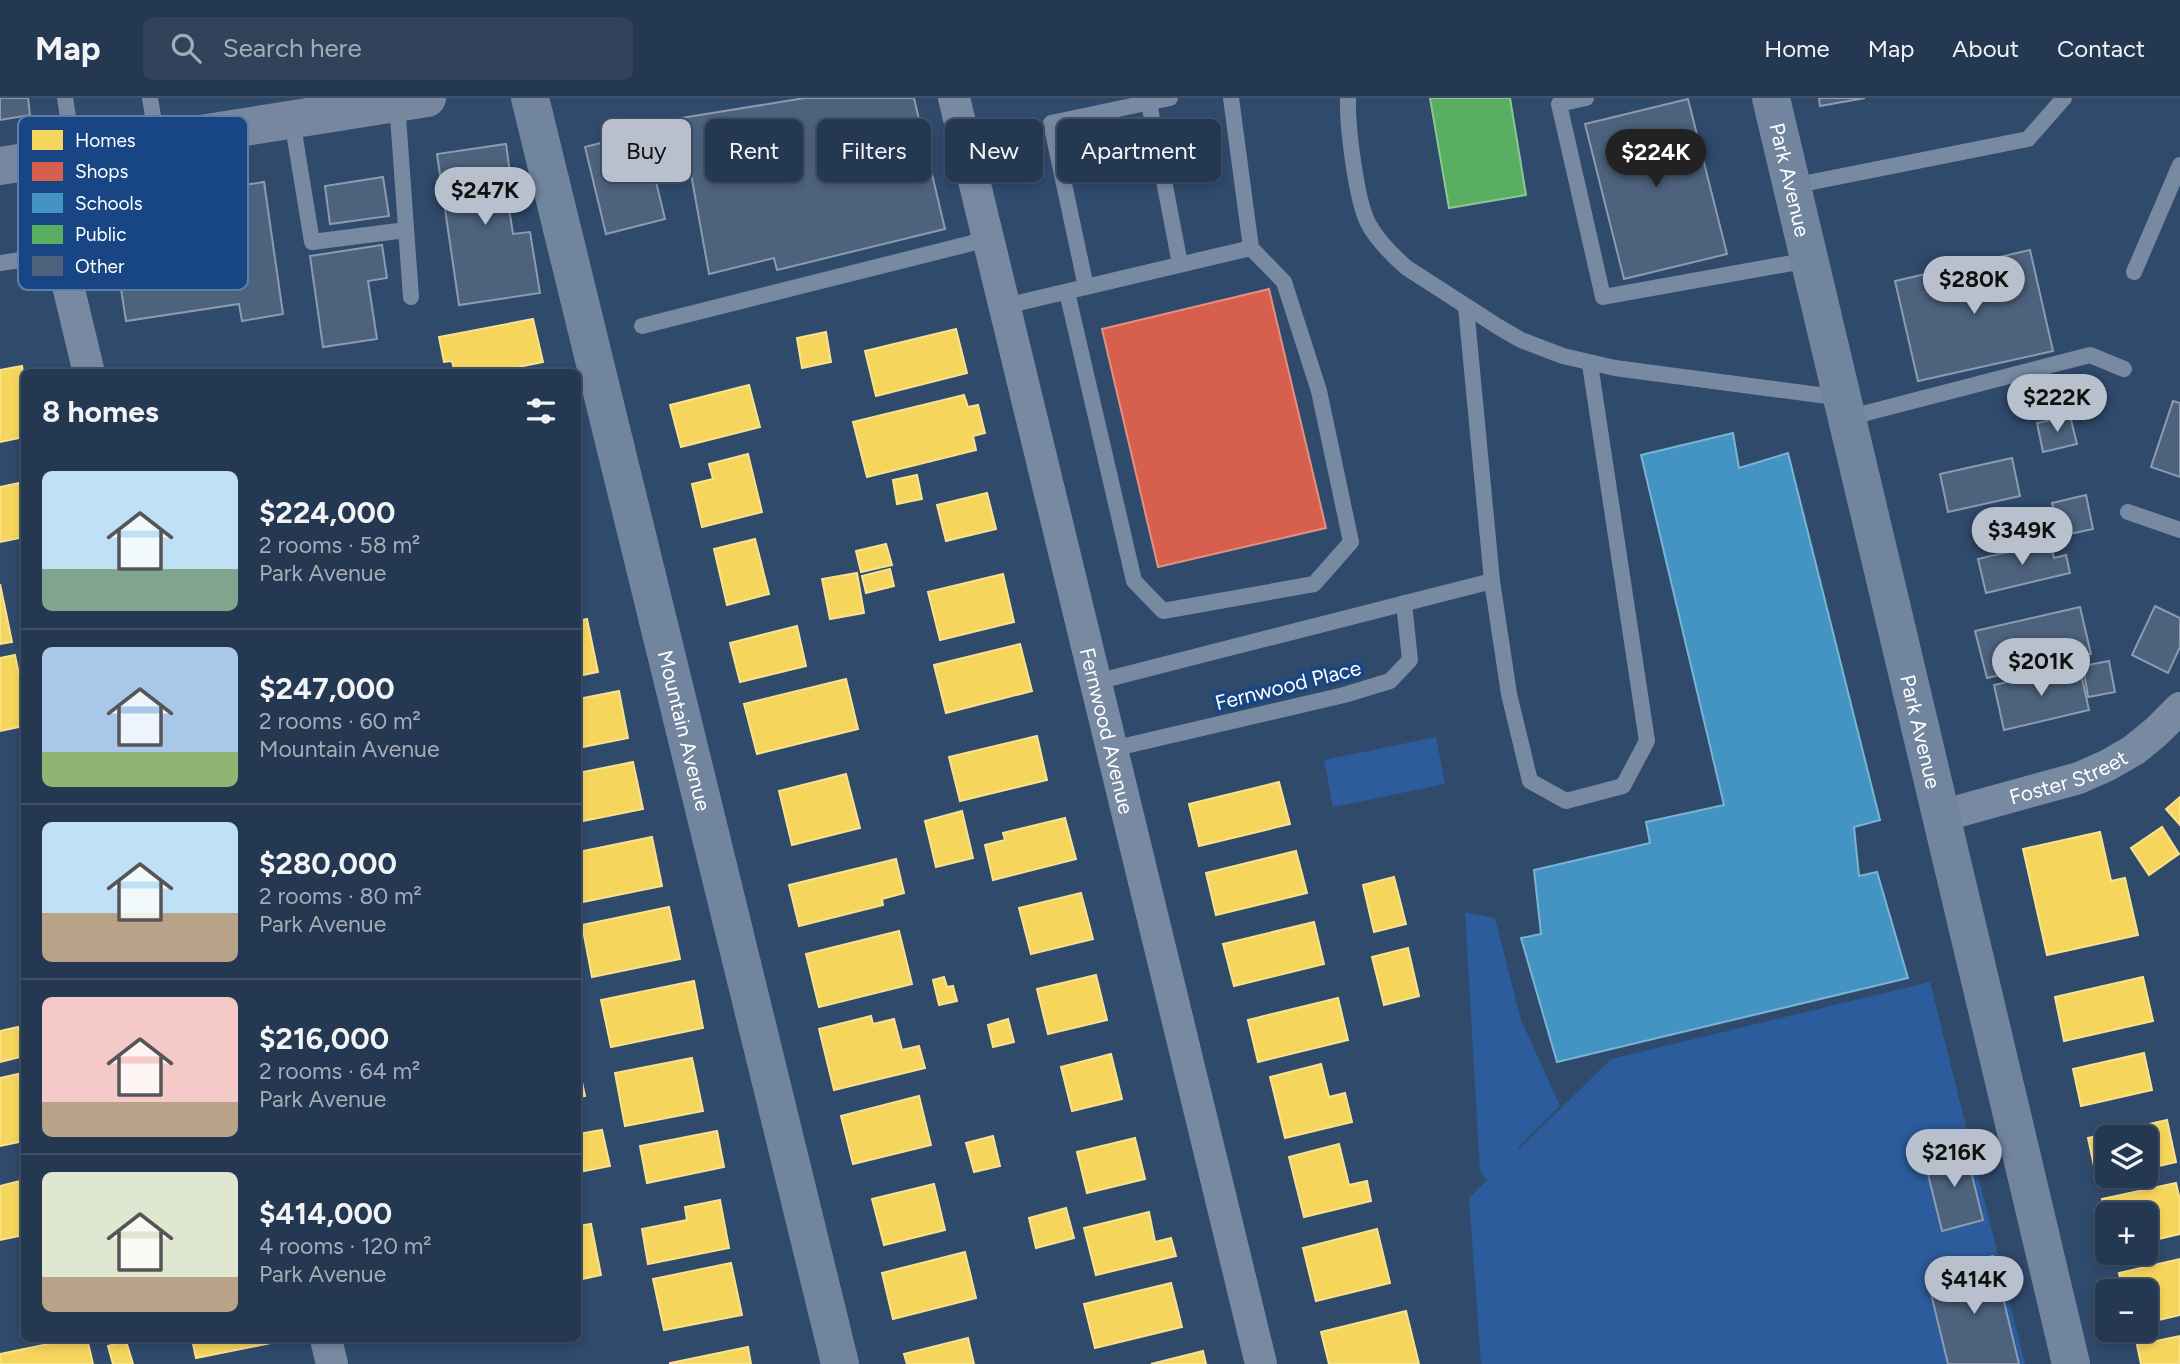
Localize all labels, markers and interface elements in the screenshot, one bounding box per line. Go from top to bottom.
search box [143,17,633,80]
text: Map [35,29,101,68]
icon: search [167,29,205,67]
text: Search here [223,32,362,64]
text: Home [1764,34,1830,63]
text: Map [1868,34,1914,63]
text: About [1952,34,2019,63]
text: Contact [2057,34,2145,63]
legend [18,116,248,290]
chip: Buy [602,119,691,182]
chip: Rent [705,119,803,182]
chip: Filters [817,119,931,182]
chip: New [945,119,1043,182]
chip: Apartment [1057,119,1221,182]
street label: Park Avenue [1765,120,1816,239]
text: Homes [75,129,136,152]
pin: $224K [1607,130,1705,189]
text: $224K [1621,138,1691,166]
text: Shops [75,160,129,183]
pin: $247K [436,167,534,227]
text: $247K [451,176,519,204]
text: Schools [75,192,143,215]
text: Public [75,223,127,246]
text: Other [75,255,125,278]
pin: $280K [1925,256,2023,316]
text: $280K [1939,265,2009,293]
pin: $222K [2008,374,2106,434]
text: $222K [2023,383,2091,411]
icon: filters [522,392,560,430]
text: 8 homes [42,393,159,430]
text: $224,000 [259,494,395,531]
icon: home [98,499,182,583]
pin: $349K [1973,508,2071,567]
text: $349K [1988,516,2056,544]
text: 2 rooms · 58 m² [259,531,420,559]
text: Park Avenue [259,559,386,587]
pin: $201K [1992,638,2090,698]
street label: Fernwood Avenue [1075,645,1140,816]
street label: Mountain Avenue [653,647,717,813]
text: $201K [2008,647,2074,675]
street label: Fernwood Place [1212,655,1364,715]
text: $247,000 [259,670,395,707]
street label: Park Avenue [1896,672,1947,791]
icon: home [98,675,182,759]
text: 2 rooms · 60 m² [259,707,421,735]
text: Mountain Avenue [259,735,439,763]
street label: Foster Street [2006,744,2132,809]
text: $280,000 [259,845,397,882]
icon: home [98,850,182,934]
text: 2 rooms · 80 m² [259,882,422,910]
text: Park Avenue [259,910,386,938]
text: $216,000 [259,1020,389,1057]
icon: home [98,1025,182,1109]
text: 2 rooms · 64 m² [259,1057,420,1085]
text: Park Avenue [259,1085,386,1113]
map controls [2095,1125,2158,1342]
button: layers [2095,1125,2158,1188]
pin: $216K [1905,1130,2003,1189]
text: $216K [1922,1138,1986,1166]
text: $414,000 [259,1195,392,1232]
icon: home [98,1200,182,1284]
button: + [2095,1202,2158,1265]
text: 4 rooms · 120 m² [259,1232,432,1260]
pin: $414K [1925,1256,2023,1316]
text: Park Avenue [259,1260,386,1288]
text: $414K [1941,1265,2007,1293]
button: − [2095,1279,2158,1342]

